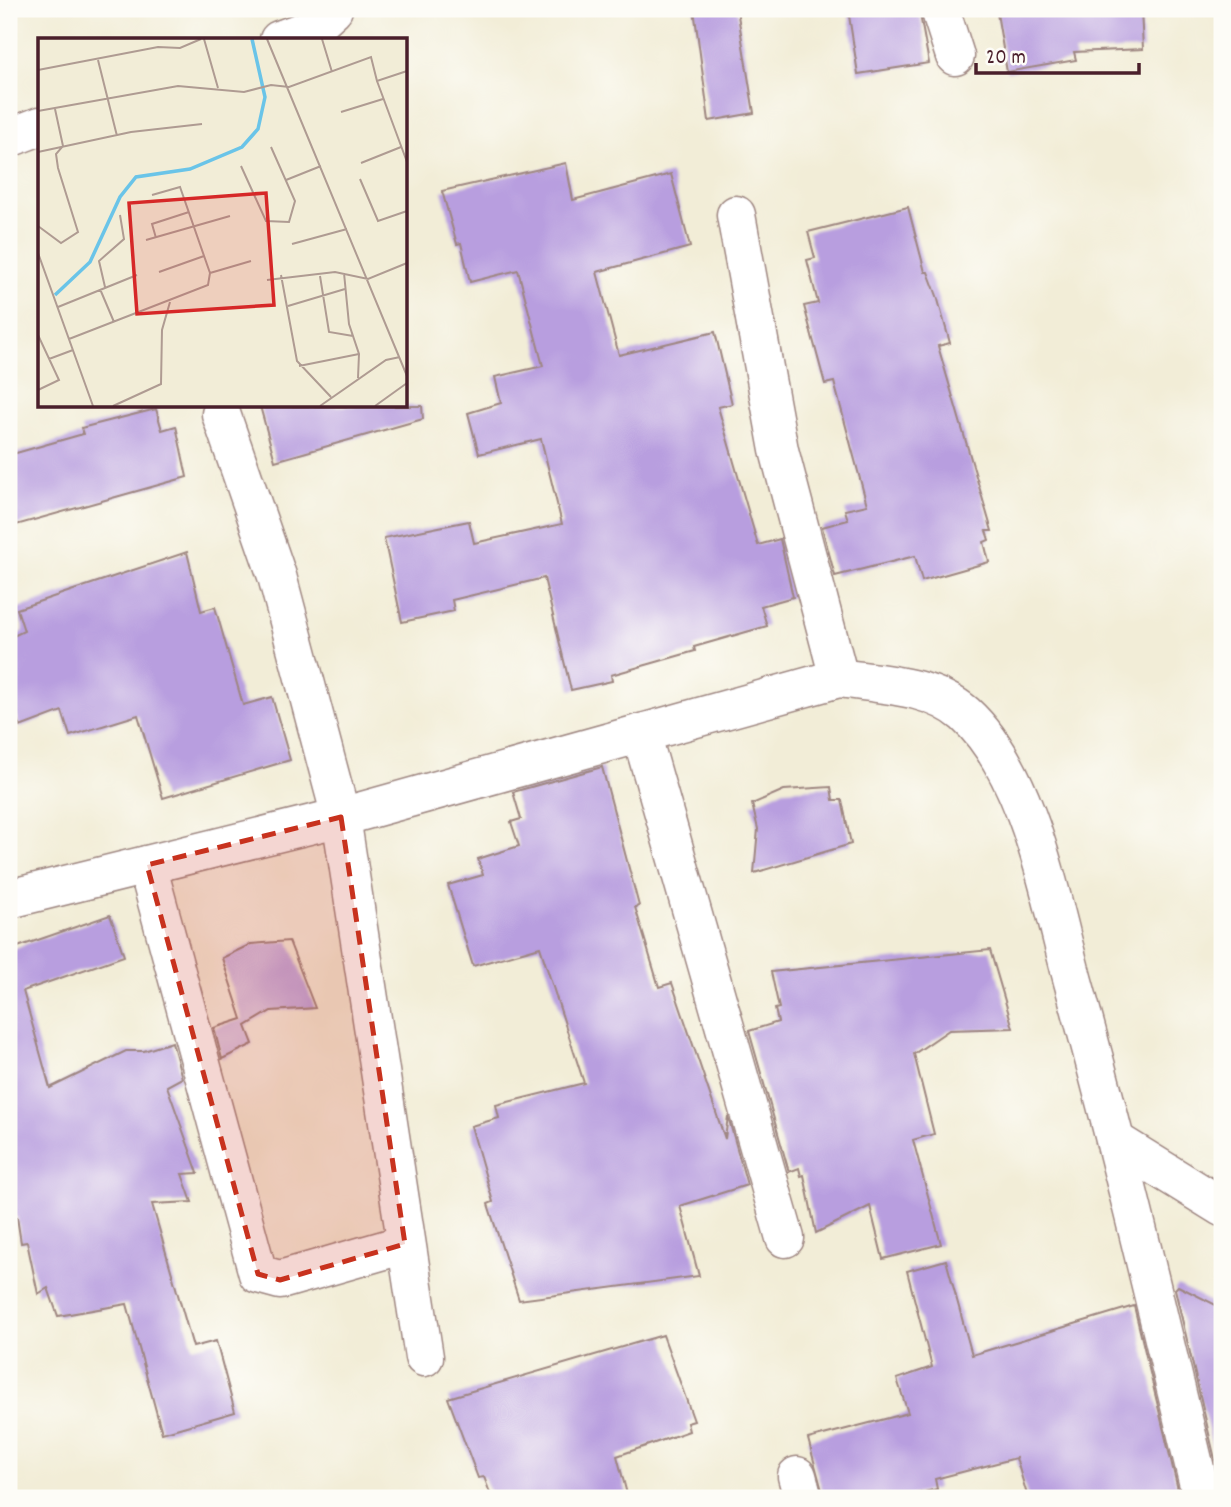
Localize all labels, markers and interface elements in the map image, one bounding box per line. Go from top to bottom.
scale bar [976,32,1138,76]
inset map [38,38,408,408]
text: 20 m [986,44,1026,74]

